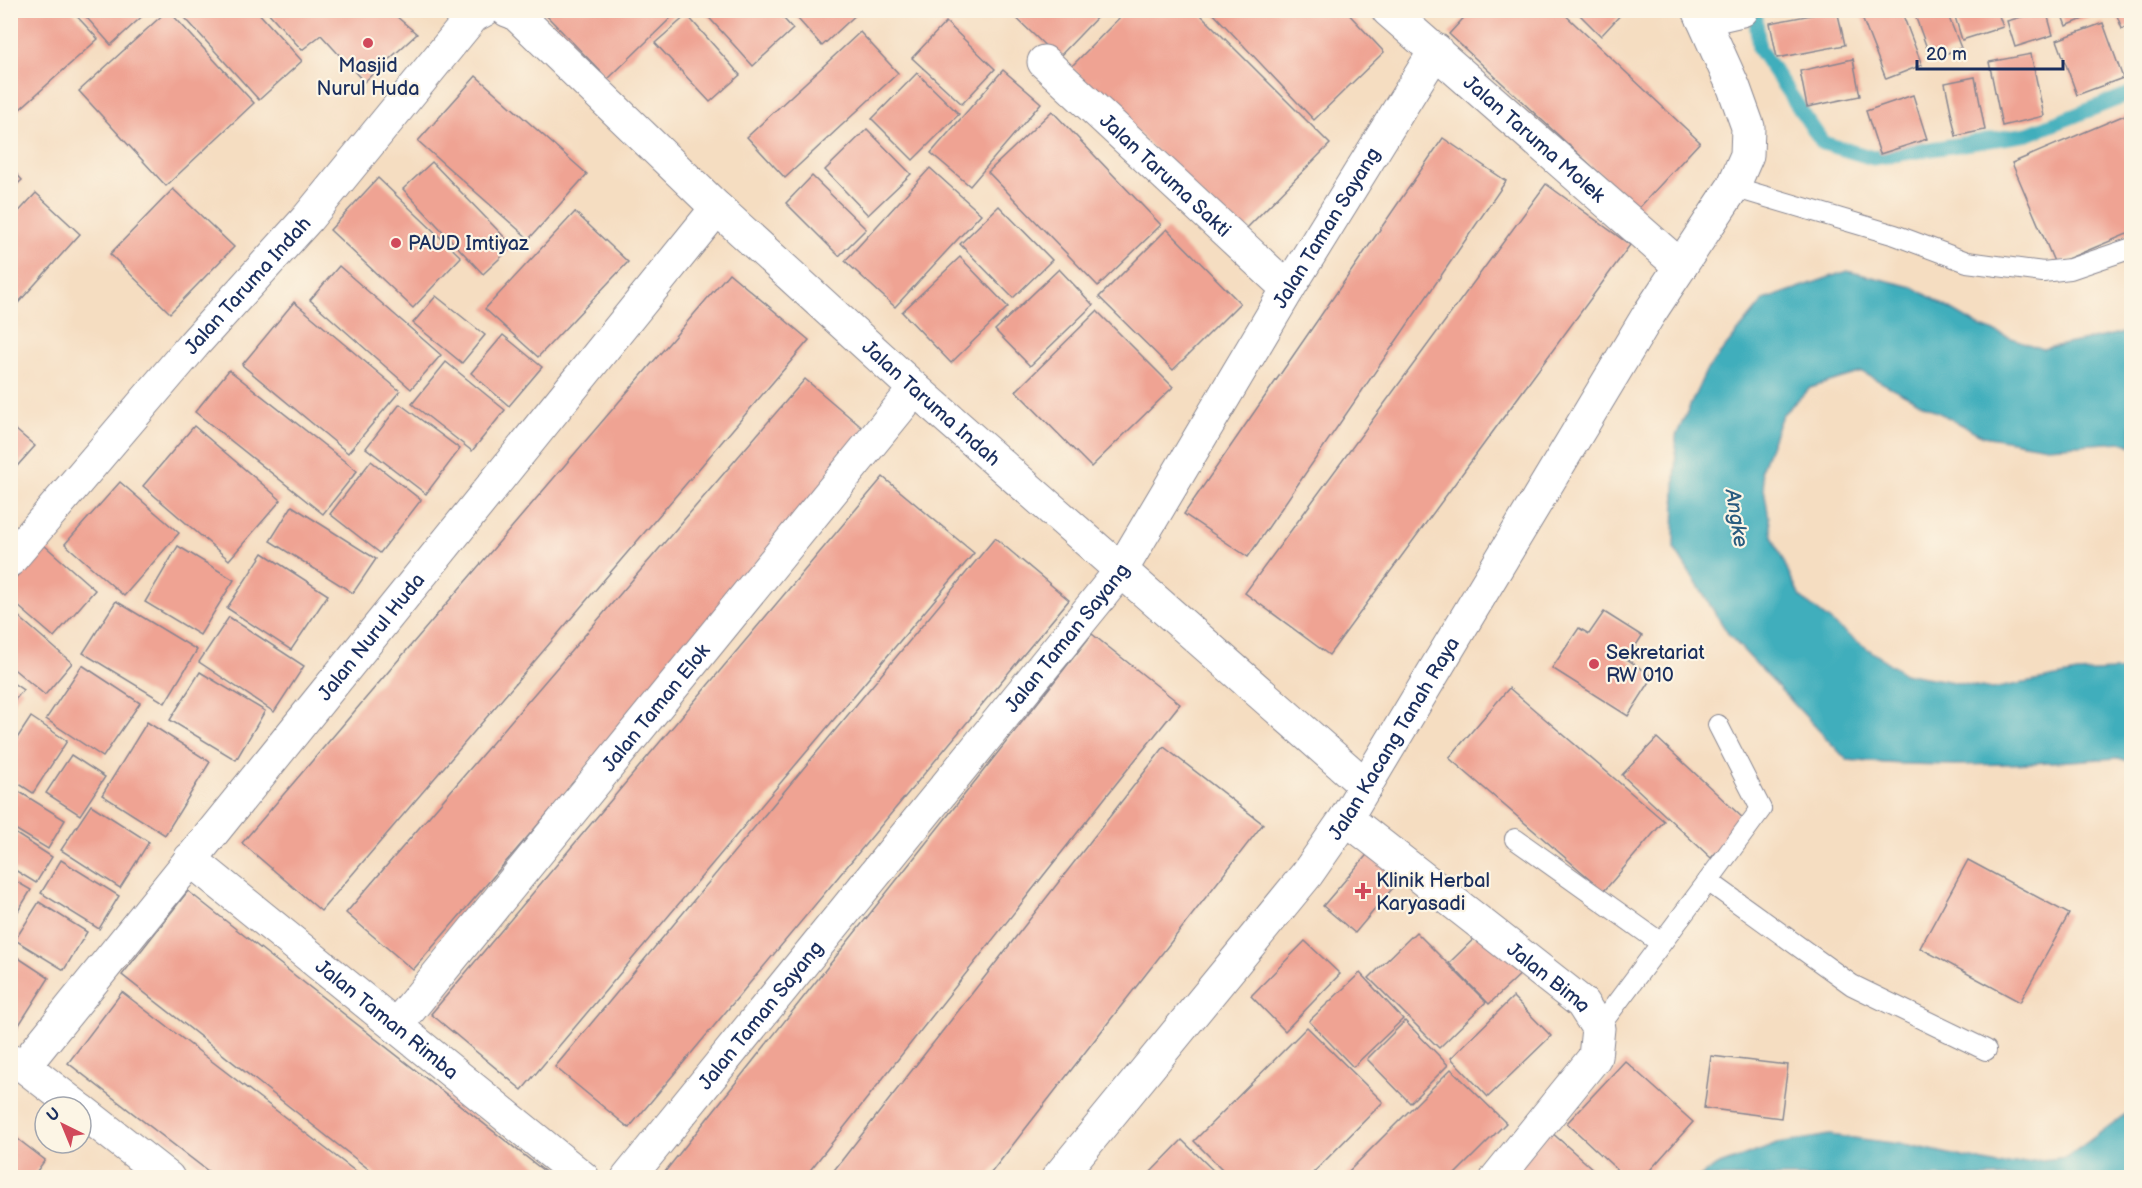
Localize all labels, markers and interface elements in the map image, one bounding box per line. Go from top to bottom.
scale bar [1917,33,2062,71]
marker: Masjid Nurul Huda [361,36,375,50]
text: 20 m [1926,44,1967,65]
place label: Masjid Nurul Huda [317,54,419,101]
street label: Jalan Taruma Molek [1458,71,1610,208]
street label: Jalan Taruma Sakti [1094,109,1235,243]
street label: Jalan Taman Sayang [1268,143,1386,313]
street label: Jalan Taruma Indah [180,212,316,360]
place label: PAUD Imtiyaz [408,232,529,256]
marker: PAUD Imtiyaz [389,236,403,250]
street label: Jalan Taruma Indah [857,336,1005,472]
water label: Angke [1719,486,1753,549]
street label: Jalan Taman Sayang [1000,560,1135,718]
street label: Jalan Nurul Huda [313,569,430,706]
street label: Jalan Kacang Tanah Raya [1323,633,1465,845]
street label: Jalan Taman Elok [597,639,716,777]
place label: Sekretariat RW 010 [1606,641,1705,688]
marker: Sekretariat RW 010 [1587,657,1601,671]
place label: Klinik Herbal Karyasadi [1376,869,1490,916]
marker: Klinik Herbal Karyasadi [1354,882,1372,900]
street label: Jalan Taman Sayang [694,936,829,1095]
street label: Jalan Bima [1502,938,1596,1017]
street label: Jalan Taman Rimba [310,955,463,1085]
north arrow [33,1095,93,1155]
text: U [43,1104,64,1126]

